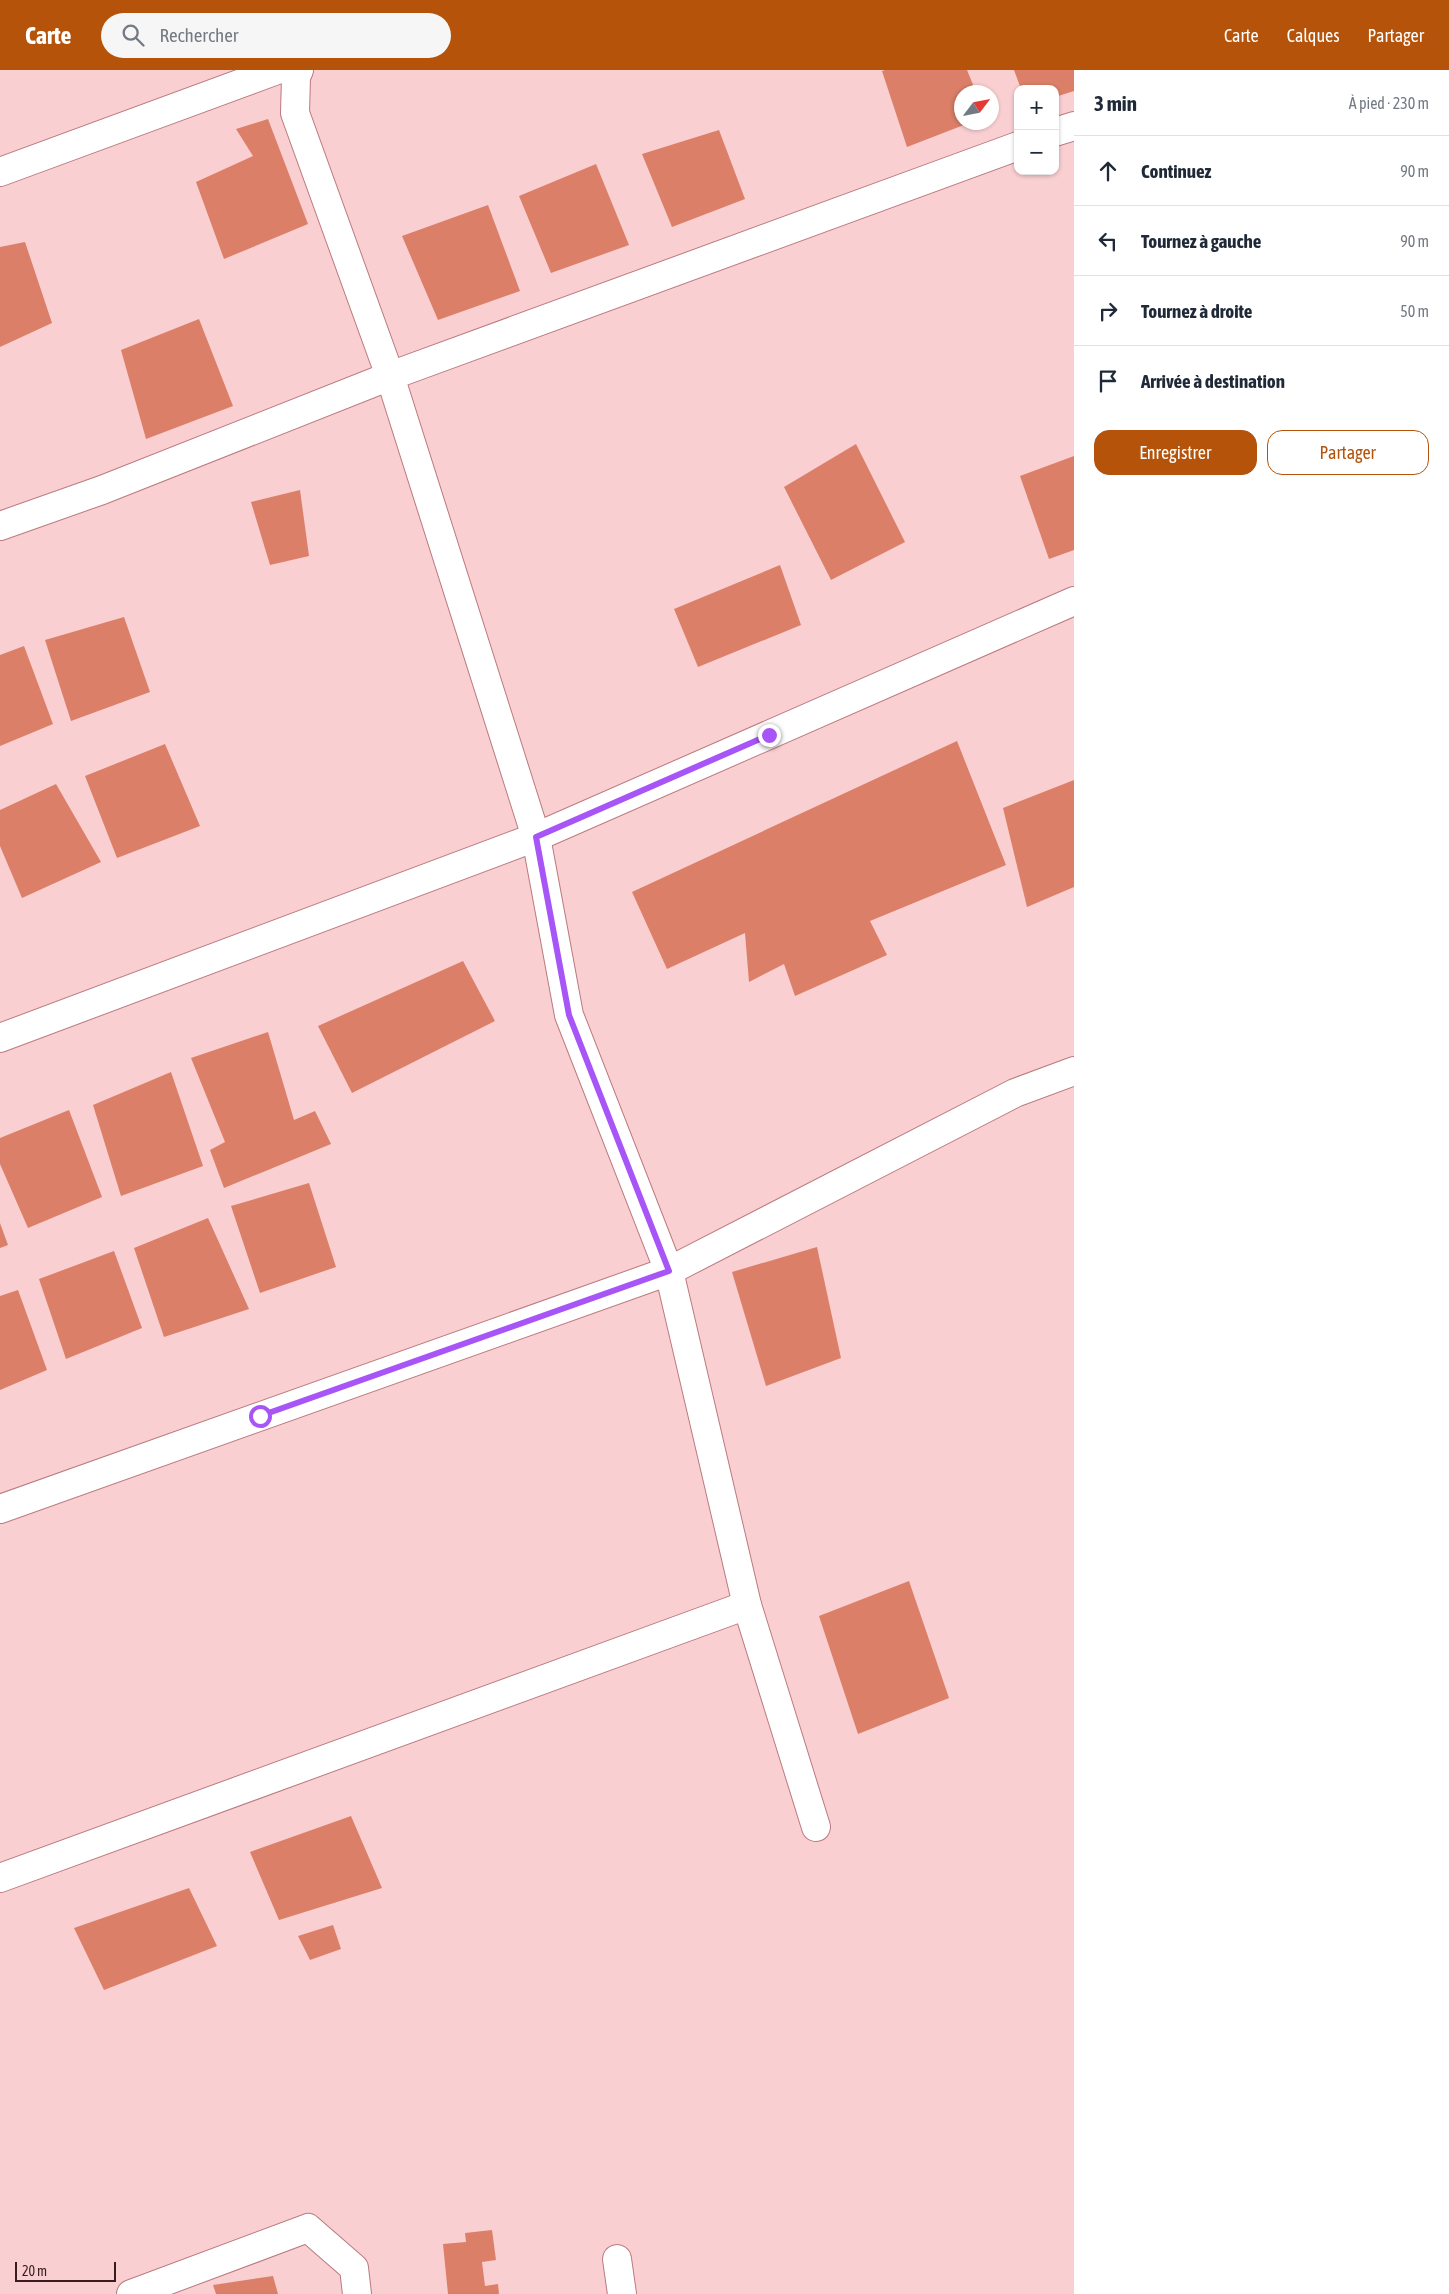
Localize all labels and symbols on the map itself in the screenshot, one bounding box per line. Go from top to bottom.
north arrow [954,85,999,130]
route end [758,724,781,747]
route start [249,1405,272,1428]
scale bar [15,2259,116,2282]

